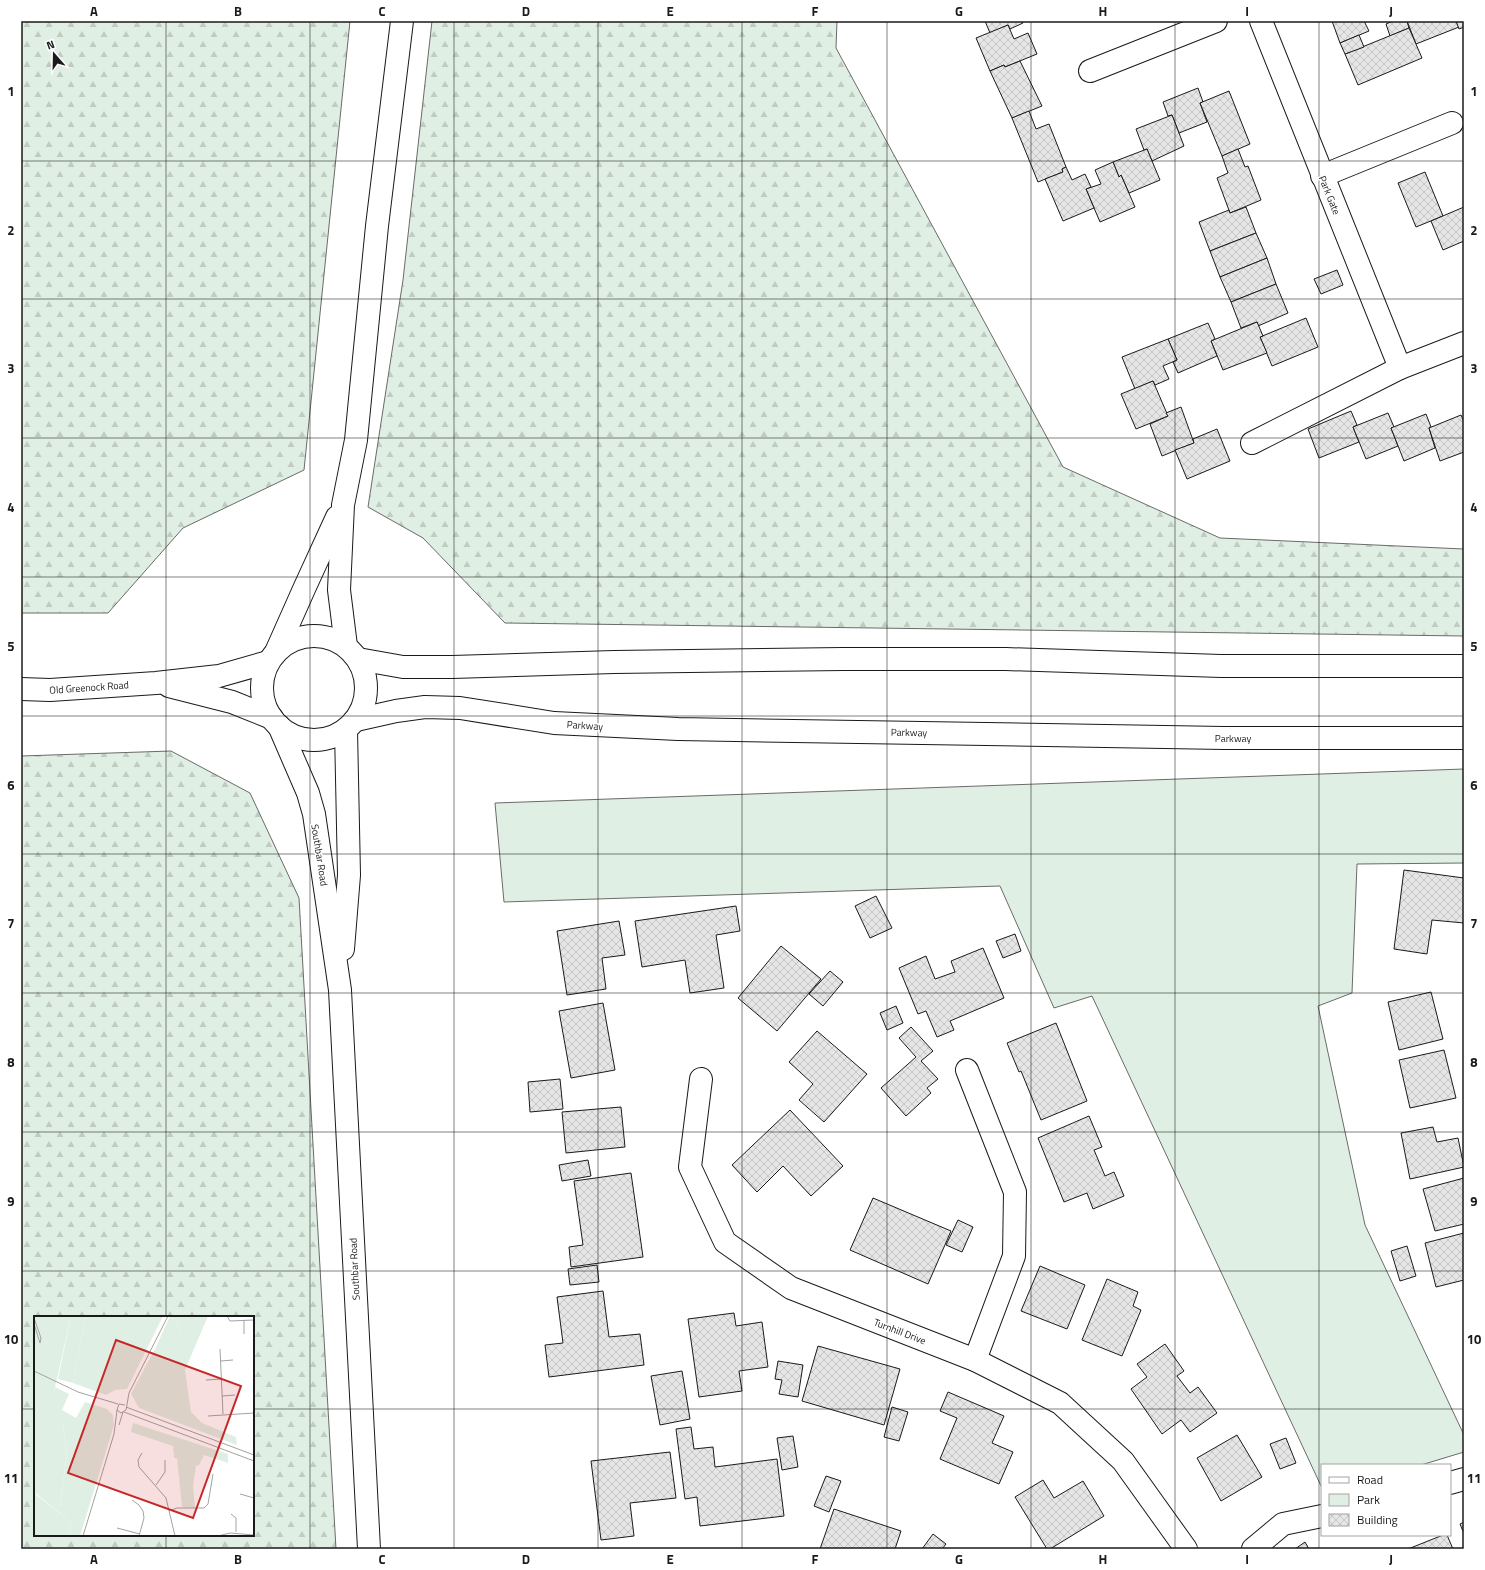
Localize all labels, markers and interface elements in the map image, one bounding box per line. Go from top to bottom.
text: A [90,1,98,21]
text: B [234,1,242,21]
text: C [378,1,386,21]
text: D [522,1,530,21]
text: E [666,1,674,21]
text: F [812,1,819,21]
text: G [955,1,963,21]
text: H [1099,1,1107,21]
text: I [1245,1,1249,21]
text: J [1389,1,1393,21]
north arrow [34,34,74,74]
text: N [44,36,57,53]
text: 1 [7,81,15,101]
text: 1 [1470,81,1478,101]
street label: Park Gate [1315,173,1344,217]
text: 2 [7,220,15,240]
text: 2 [1470,220,1478,240]
text: 3 [7,358,15,378]
text: 3 [1470,358,1478,378]
text: 4 [7,497,15,517]
text: 4 [1470,497,1478,517]
text: 5 [7,636,15,656]
text: 5 [1470,636,1478,656]
street label: Old Greenock Road [49,677,129,698]
street label: Parkway [566,717,604,734]
street label: Parkway [891,725,928,740]
street label: Parkway [1215,731,1251,746]
text: 6 [7,775,15,795]
text: 6 [1470,775,1478,795]
street label: Southbar Road [307,823,332,887]
text: 7 [7,913,15,933]
text: 7 [1470,913,1478,933]
text: 8 [7,1052,15,1072]
text: 8 [1470,1052,1478,1072]
text: 9 [7,1191,15,1211]
text: 9 [1470,1191,1478,1211]
street label: Southbar Road [345,1237,364,1301]
street label: Turnhill Drive [872,1315,928,1348]
inset map [34,1316,254,1536]
text: 10 [4,1329,18,1349]
text: 10 [1467,1329,1481,1349]
legend [1321,1464,1451,1536]
text: 11 [4,1468,18,1488]
text: 11 [1467,1468,1481,1488]
text: Road [1357,1470,1383,1489]
text: Park [1357,1490,1380,1509]
text: Building [1357,1510,1398,1529]
text: A [90,1549,98,1569]
text: B [234,1549,242,1569]
text: C [378,1549,386,1569]
text: D [522,1549,530,1569]
text: E [666,1549,674,1569]
text: F [812,1549,819,1569]
text: G [955,1549,963,1569]
text: H [1099,1549,1107,1569]
text: I [1245,1549,1249,1569]
text: J [1389,1549,1393,1569]

